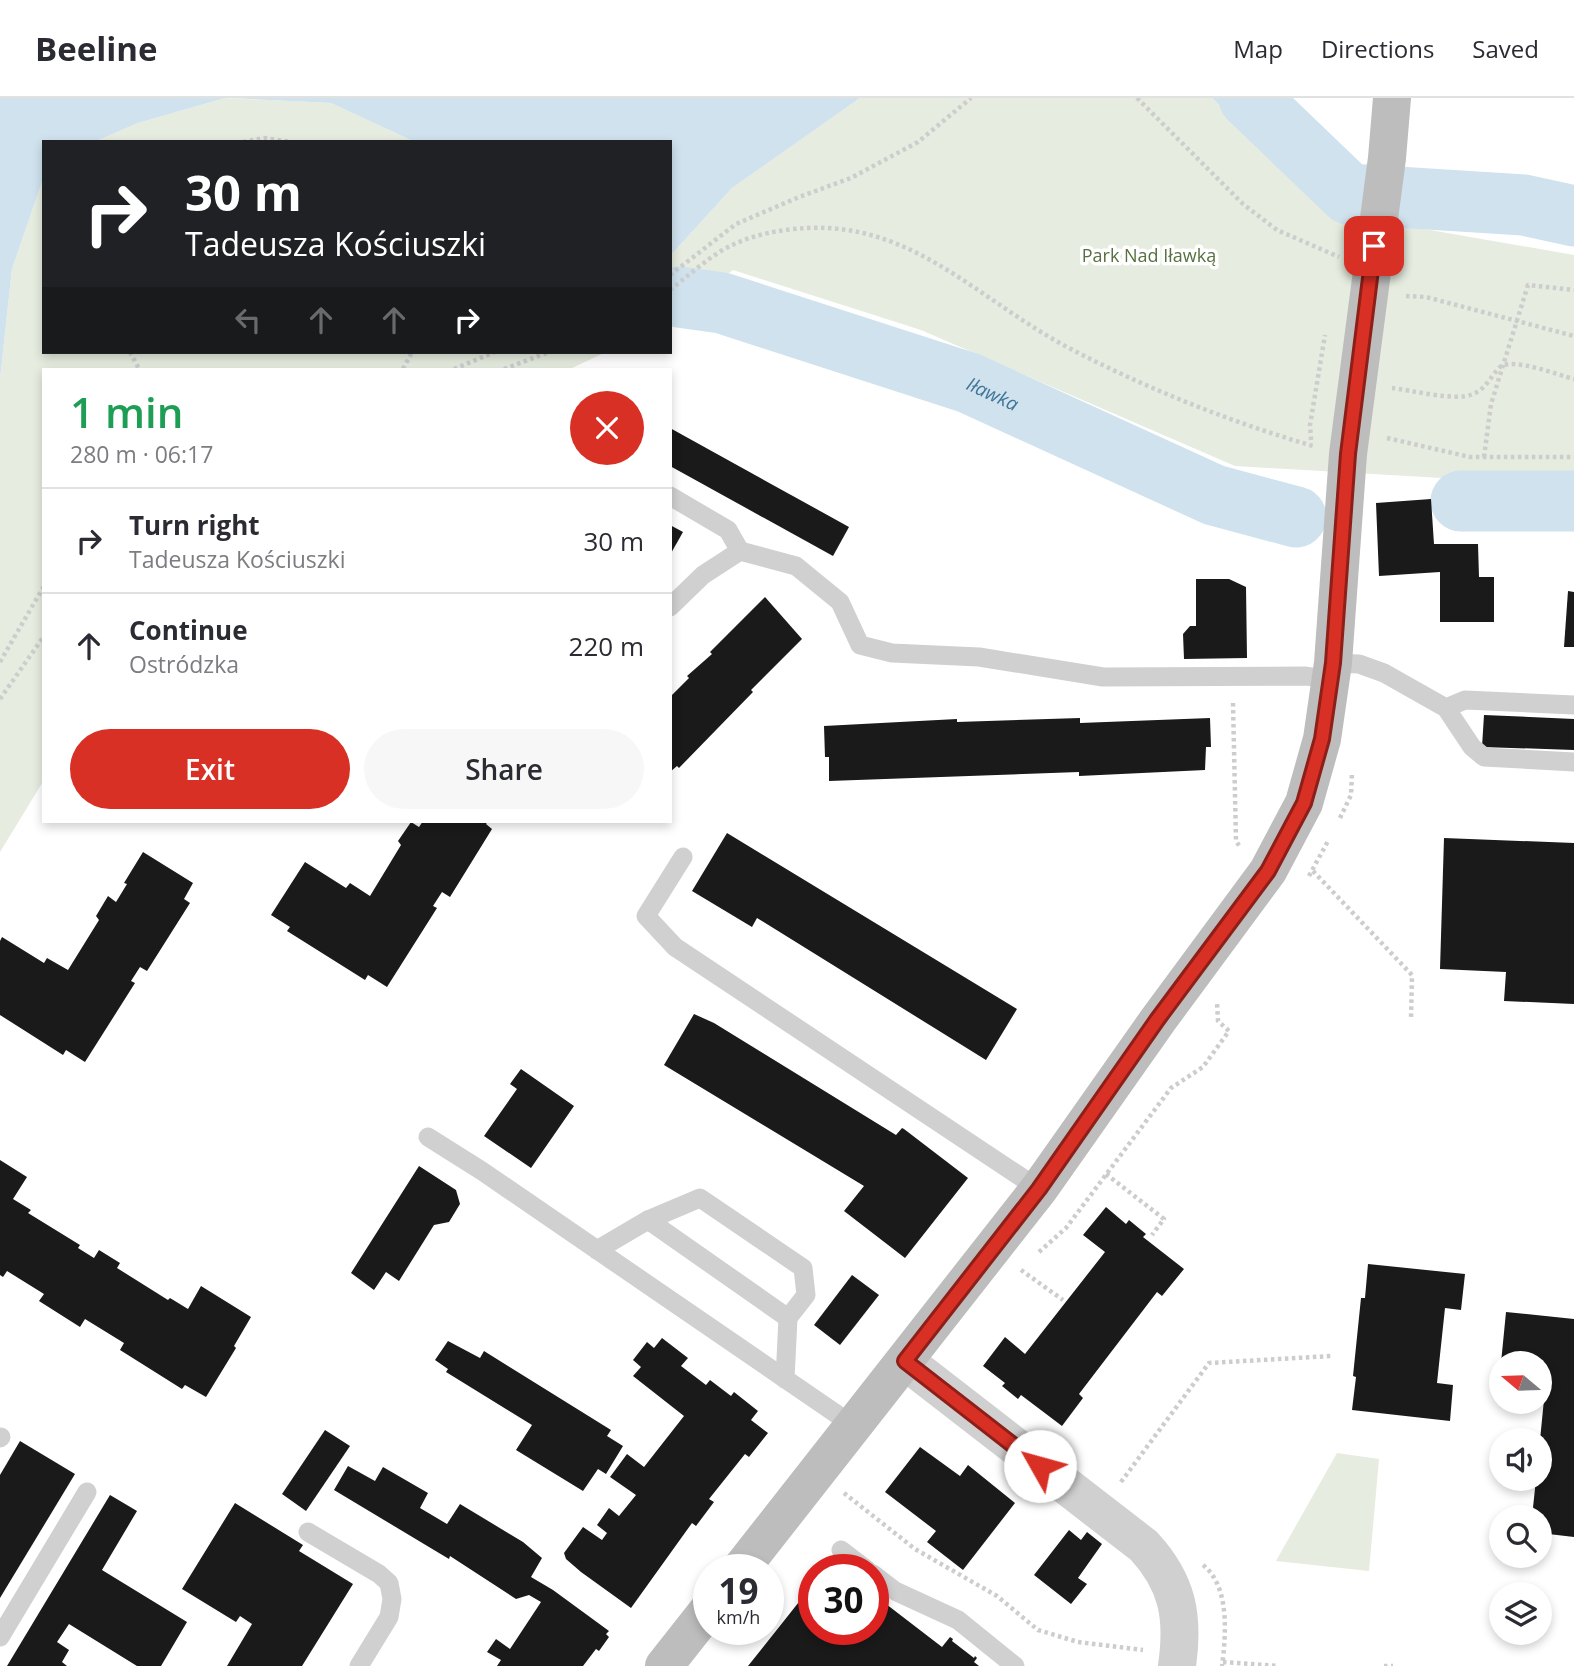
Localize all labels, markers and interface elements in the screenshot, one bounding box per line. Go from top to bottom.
text: Beeline [35,26,158,71]
text: Map [1233,32,1283,65]
text: Directions [1321,32,1434,65]
text: Saved [1472,32,1539,65]
text: 30 m [185,159,302,225]
icon: right [70,168,161,259]
pin [1344,216,1404,276]
text: Tadeusza Kościuszki [185,222,486,265]
icon: arrive [1355,227,1393,265]
park label: Park Nad Iławką [1082,243,1216,267]
icon: left [229,301,267,339]
icon: ahead [302,301,340,339]
icon: ahead [375,301,413,339]
icon: right [448,301,486,339]
water label: Iławka [962,371,1023,417]
text: 1 min [70,383,183,440]
button: close [570,391,644,465]
text: 280 m · 06:17 [70,438,213,470]
text: Turn right [129,507,260,543]
icon: right [70,522,108,560]
text: 30 m [583,523,644,559]
text: Tadeusza Kościuszki [129,543,345,575]
text: Continue [129,612,248,648]
icon: ahead [70,627,108,665]
text: 220 m [569,628,644,664]
text: Ostródzka [129,648,239,680]
button: Exit [70,729,350,809]
button: Share [364,729,644,809]
north arrow [1489,1351,1552,1414]
map controls [1489,1351,1552,1645]
button: sound [1489,1428,1552,1491]
position arrow [1003,1429,1077,1503]
button: search [1489,1505,1552,1568]
speed limit sign: 30 [798,1554,889,1645]
text: 19 [718,1567,759,1614]
button: layers [1489,1582,1552,1645]
text: km/h [717,1605,760,1629]

